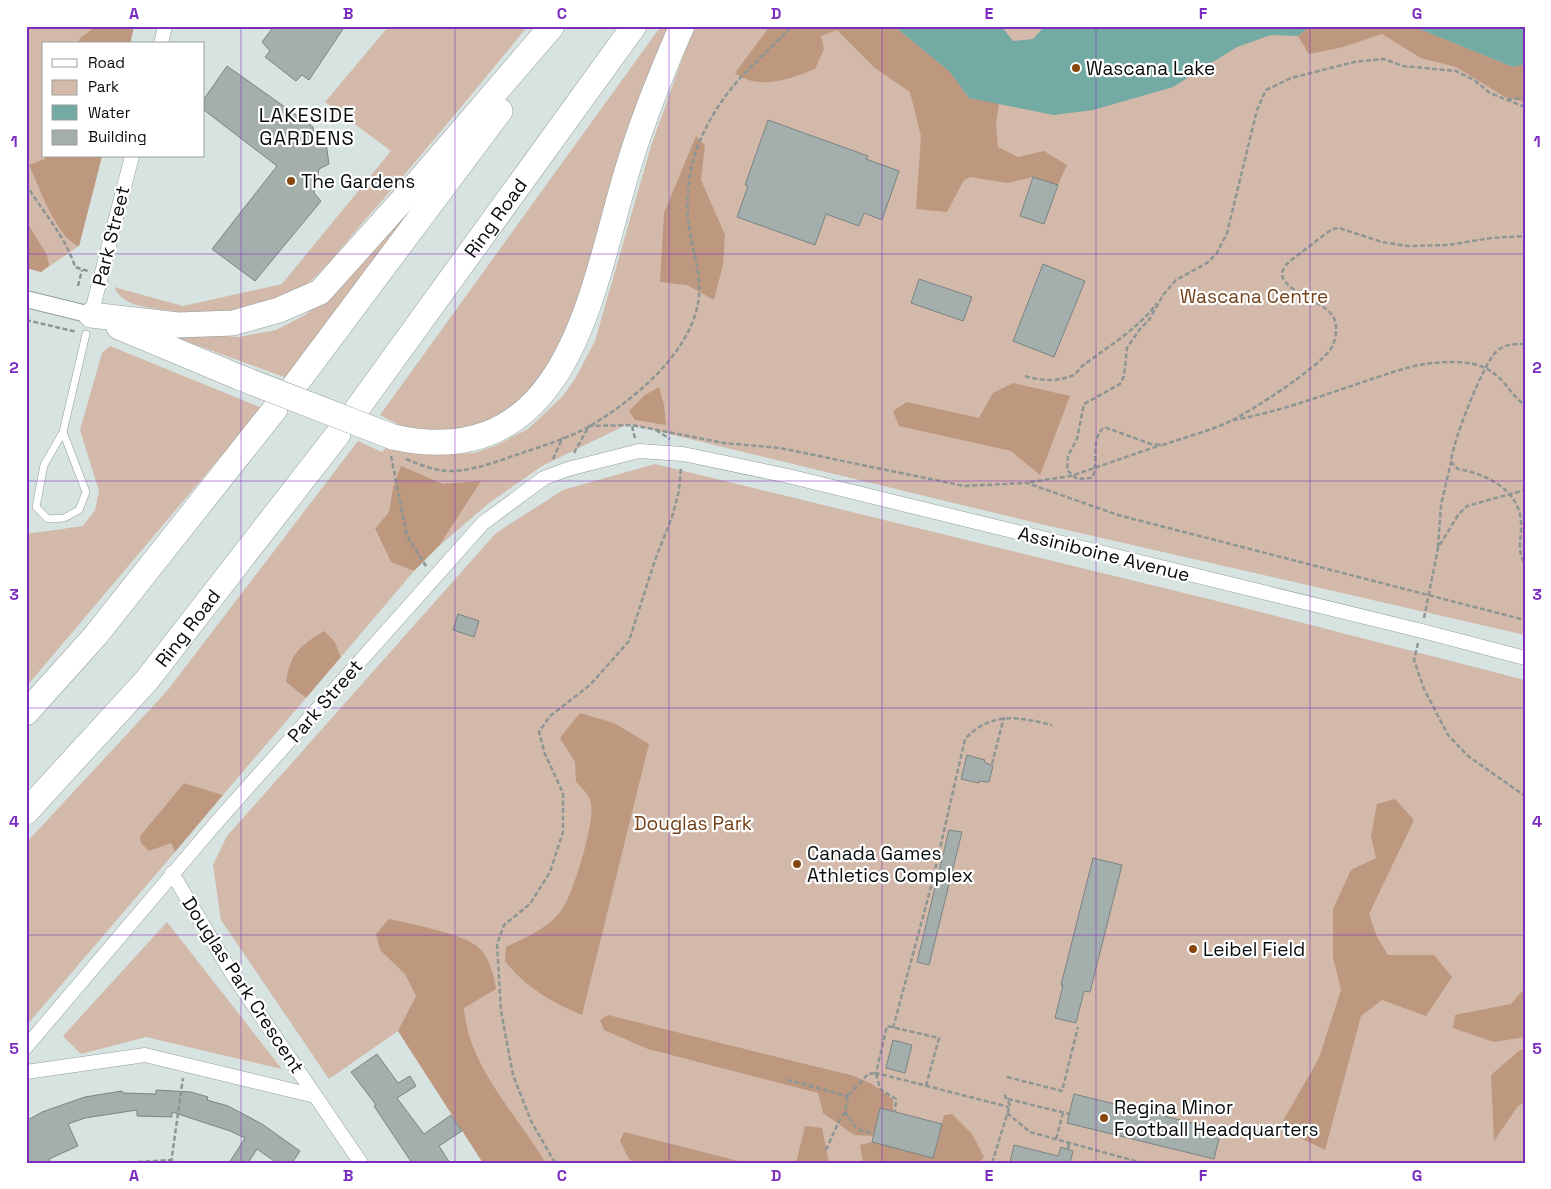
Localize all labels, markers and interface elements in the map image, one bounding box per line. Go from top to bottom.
text: A [129,3,139,24]
text: B [343,3,353,24]
text: C [557,3,567,24]
text: D [771,3,781,24]
text: E [985,3,994,24]
text: F [1199,3,1208,24]
text: G [1412,3,1422,24]
legend [42,42,205,158]
text: Road [88,53,125,72]
place label: Wascana Lake [1086,56,1215,81]
marker: Wascana Lake [1070,62,1082,74]
text: Park [88,77,119,96]
district label: LAKESIDE GARDENS [259,102,355,151]
text: Water [88,103,131,122]
text: Building [88,127,147,146]
text: 1 [10,131,18,152]
text: 1 [1533,131,1541,152]
place label: The Gardens [301,169,415,194]
street label: Ring Road [458,173,532,262]
marker: The Gardens [285,175,297,187]
street label: Park Street [86,183,136,289]
park label: Wascana Centre [1180,284,1328,309]
text: 2 [9,357,19,378]
text: 2 [1532,357,1542,378]
street label: Assiniboine Avenue [1015,521,1193,587]
text: 3 [9,584,19,605]
street label: Ring Road [149,584,226,672]
text: 3 [1532,584,1542,605]
street label: Park Street [282,654,368,748]
text: 4 [9,811,19,832]
park label: Douglas Park [634,811,752,836]
text: 4 [1532,811,1542,832]
place label: Canada Games Athletics Complex [807,841,973,888]
marker: Canada Games Athletics Complex [791,858,803,870]
street label: Douglas Park Crescent [176,892,310,1078]
place label: Leibel Field [1203,937,1305,962]
marker: Leibel Field [1187,943,1199,955]
text: 5 [9,1038,19,1059]
text: 5 [1532,1038,1542,1059]
place label: Regina Minor Football Headquarters [1114,1095,1319,1142]
marker: Regina Minor Football Headquarters [1098,1112,1110,1124]
text: A [129,1165,139,1186]
text: B [343,1165,353,1186]
text: C [557,1165,567,1186]
text: D [771,1165,781,1186]
text: E [985,1165,994,1186]
text: F [1199,1165,1208,1186]
text: G [1412,1165,1422,1186]

